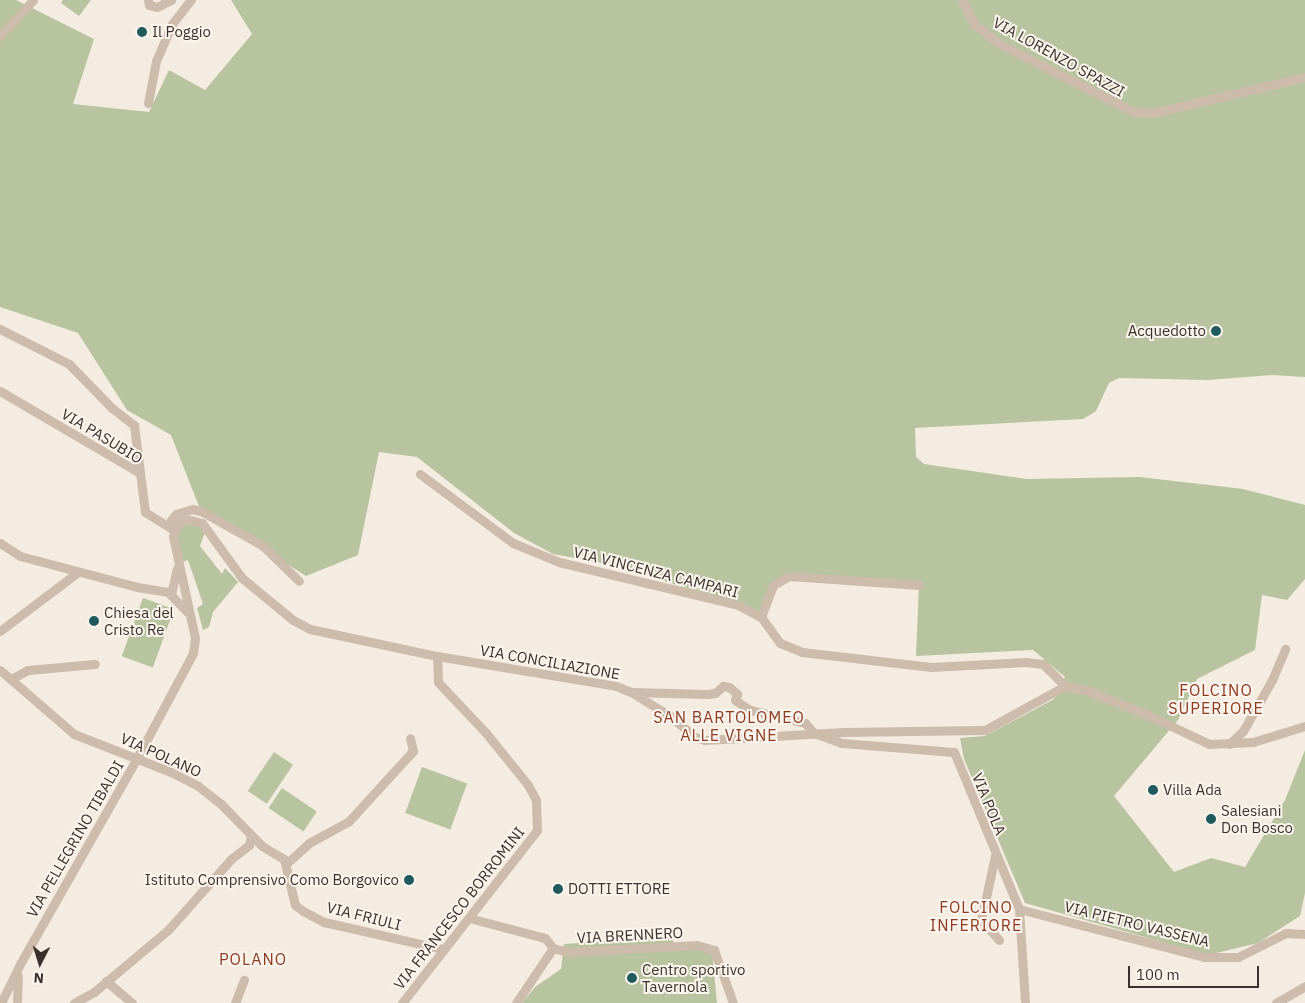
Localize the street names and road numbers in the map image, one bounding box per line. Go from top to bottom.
street label: VIA LORENZO SPAZZI [990,13,1128,101]
street label: VIA PASUBIO [58,405,146,467]
street label: VIA VINCENZA CAMPARI [572,543,740,601]
street label: VIA CONCILIAZIONE [479,641,621,683]
street label: VIA POLANO [118,729,204,781]
street label: VIA PELLEGRINO TIBALDI [23,757,127,921]
street label: VIA POLA [968,770,1010,838]
street label: VIA FRANCESCO BORROMINI [390,823,528,993]
street label: VIA PIETRO VASSENA [1063,897,1211,951]
street label: VIA FRIULI [325,898,403,934]
street label: VIA BRENNERO [576,923,684,947]

